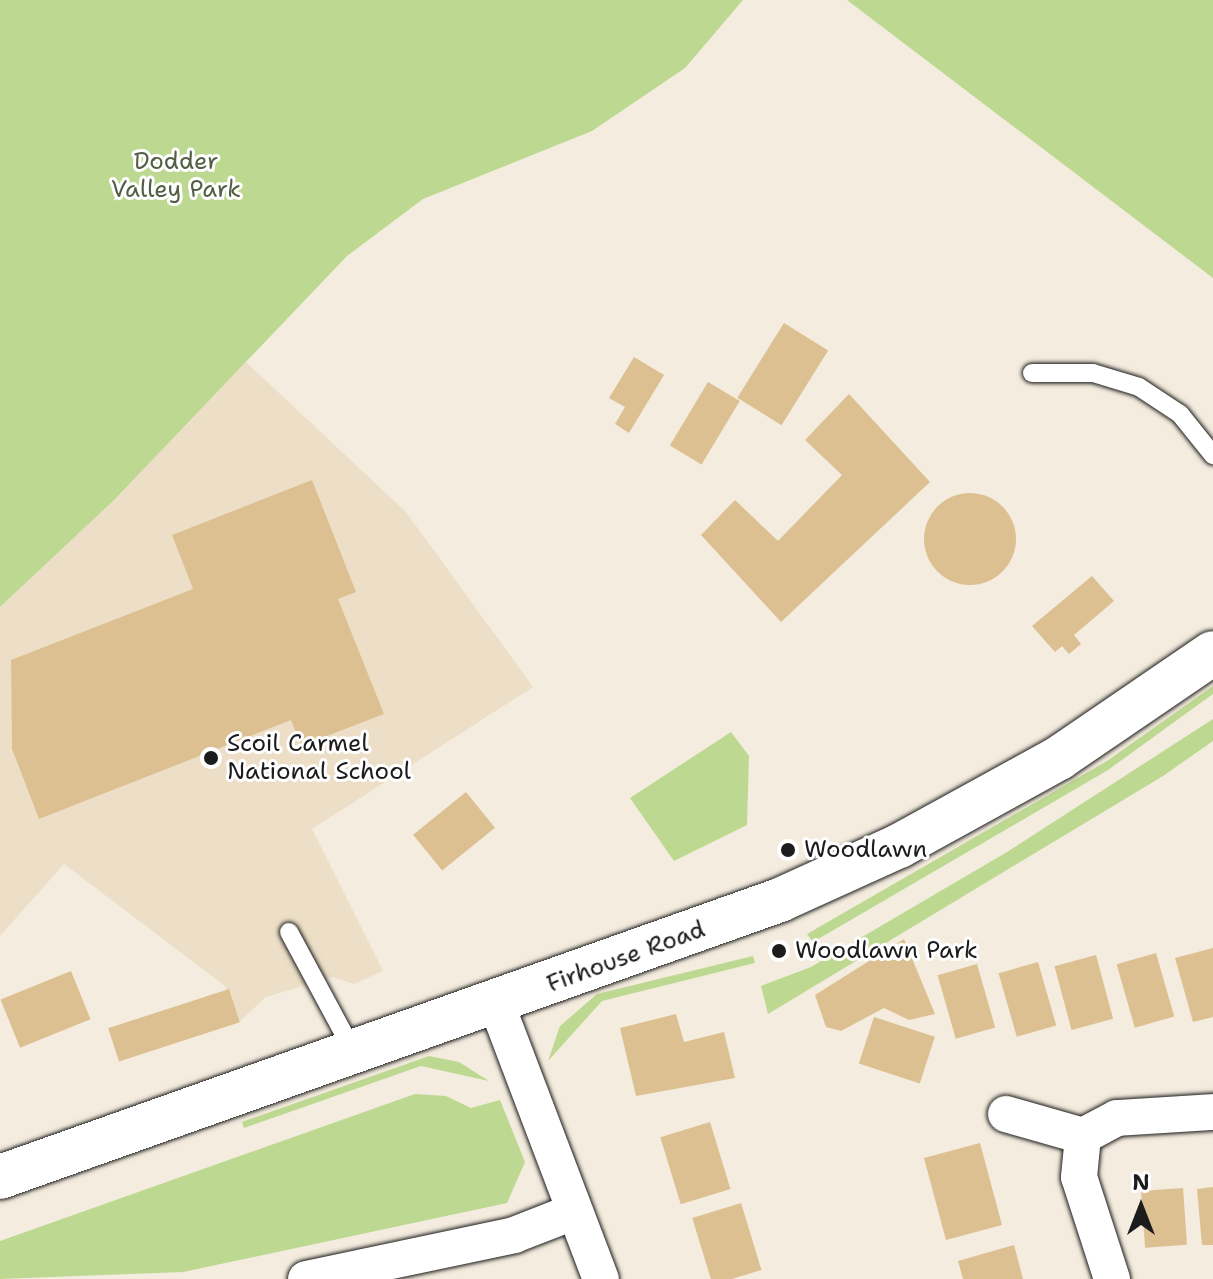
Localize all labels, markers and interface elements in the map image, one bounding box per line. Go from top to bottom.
park label: Dodder Valley Park [111,148,241,204]
place label: Scoil Carmel National School [227,730,411,786]
marker: Scoil Carmel National School [202,749,220,767]
place label: Woodlawn [804,836,927,864]
marker: Woodlawn [779,841,797,859]
street label: Firhouse Road [543,915,709,999]
place label: Woodlawn Park [795,937,978,965]
marker: Woodlawn Park [770,942,788,960]
north arrow [1101,1167,1181,1247]
text: N [1132,1168,1150,1197]

